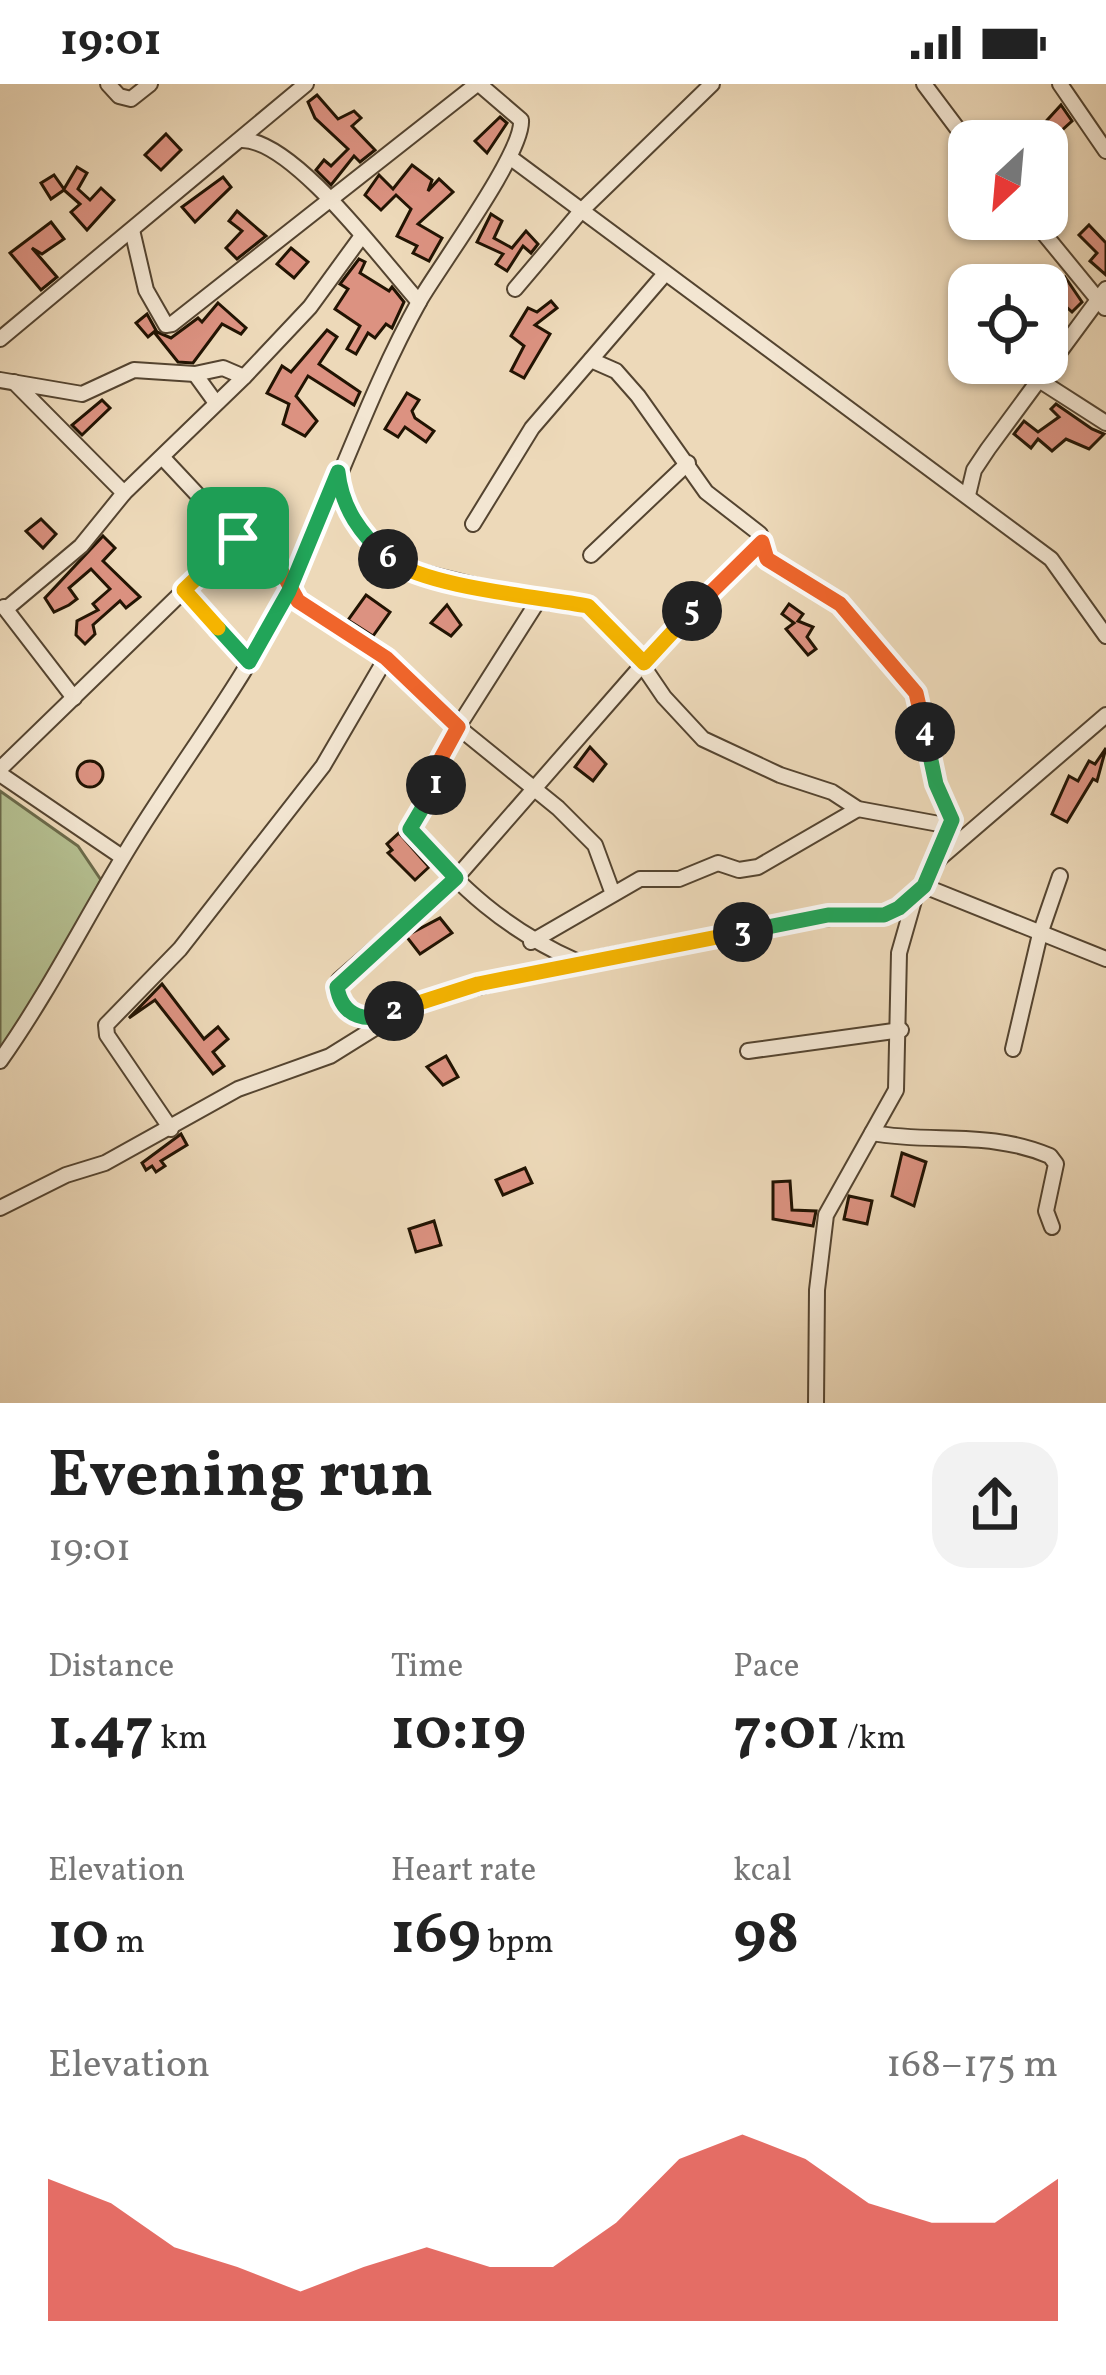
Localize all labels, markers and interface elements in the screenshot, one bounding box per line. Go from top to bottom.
text: 19:01 [60,11,162,74]
north arrow [948,120,1068,240]
map controls [948,120,1068,384]
button: locate [948,264,1068,384]
pin [187,487,289,589]
icon: arrive [205,505,271,571]
pin: 6 [358,529,418,589]
text: 6 [379,536,397,582]
pin: 5 [662,581,722,641]
text: 5 [684,588,700,634]
pin: 4 [895,702,955,762]
text: 4 [915,709,935,755]
pin: 1 [406,755,466,815]
text: 1 [429,762,443,808]
pin: 3 [713,902,773,962]
text: 3 [735,909,751,955]
pin: 2 [364,981,424,1041]
text: 2 [385,988,403,1034]
text: Evening run [48,1432,434,1524]
button: share [932,1442,1058,1568]
text: 19:01 [48,1523,131,1577]
text: Distance [48,1645,174,1691]
text: Time [391,1645,463,1691]
text: Pace [733,1645,799,1691]
text: 1.47 [48,1691,154,1774]
text: 10:19 [391,1691,526,1774]
text: 7:01 [733,1691,840,1774]
text: km [154,1717,207,1763]
text: /km [840,1717,906,1763]
text: Elevation [48,1849,185,1895]
text: Heart rate [391,1849,536,1895]
text: kcal [733,1849,792,1895]
text: 10 [48,1895,109,1978]
text: 169 [391,1895,481,1978]
text: 98 [733,1895,799,1978]
text: m [109,1921,145,1967]
text: bpm [481,1921,554,1967]
text: Elevation [48,2039,210,2093]
text: 168–175 m [886,2039,1058,2093]

